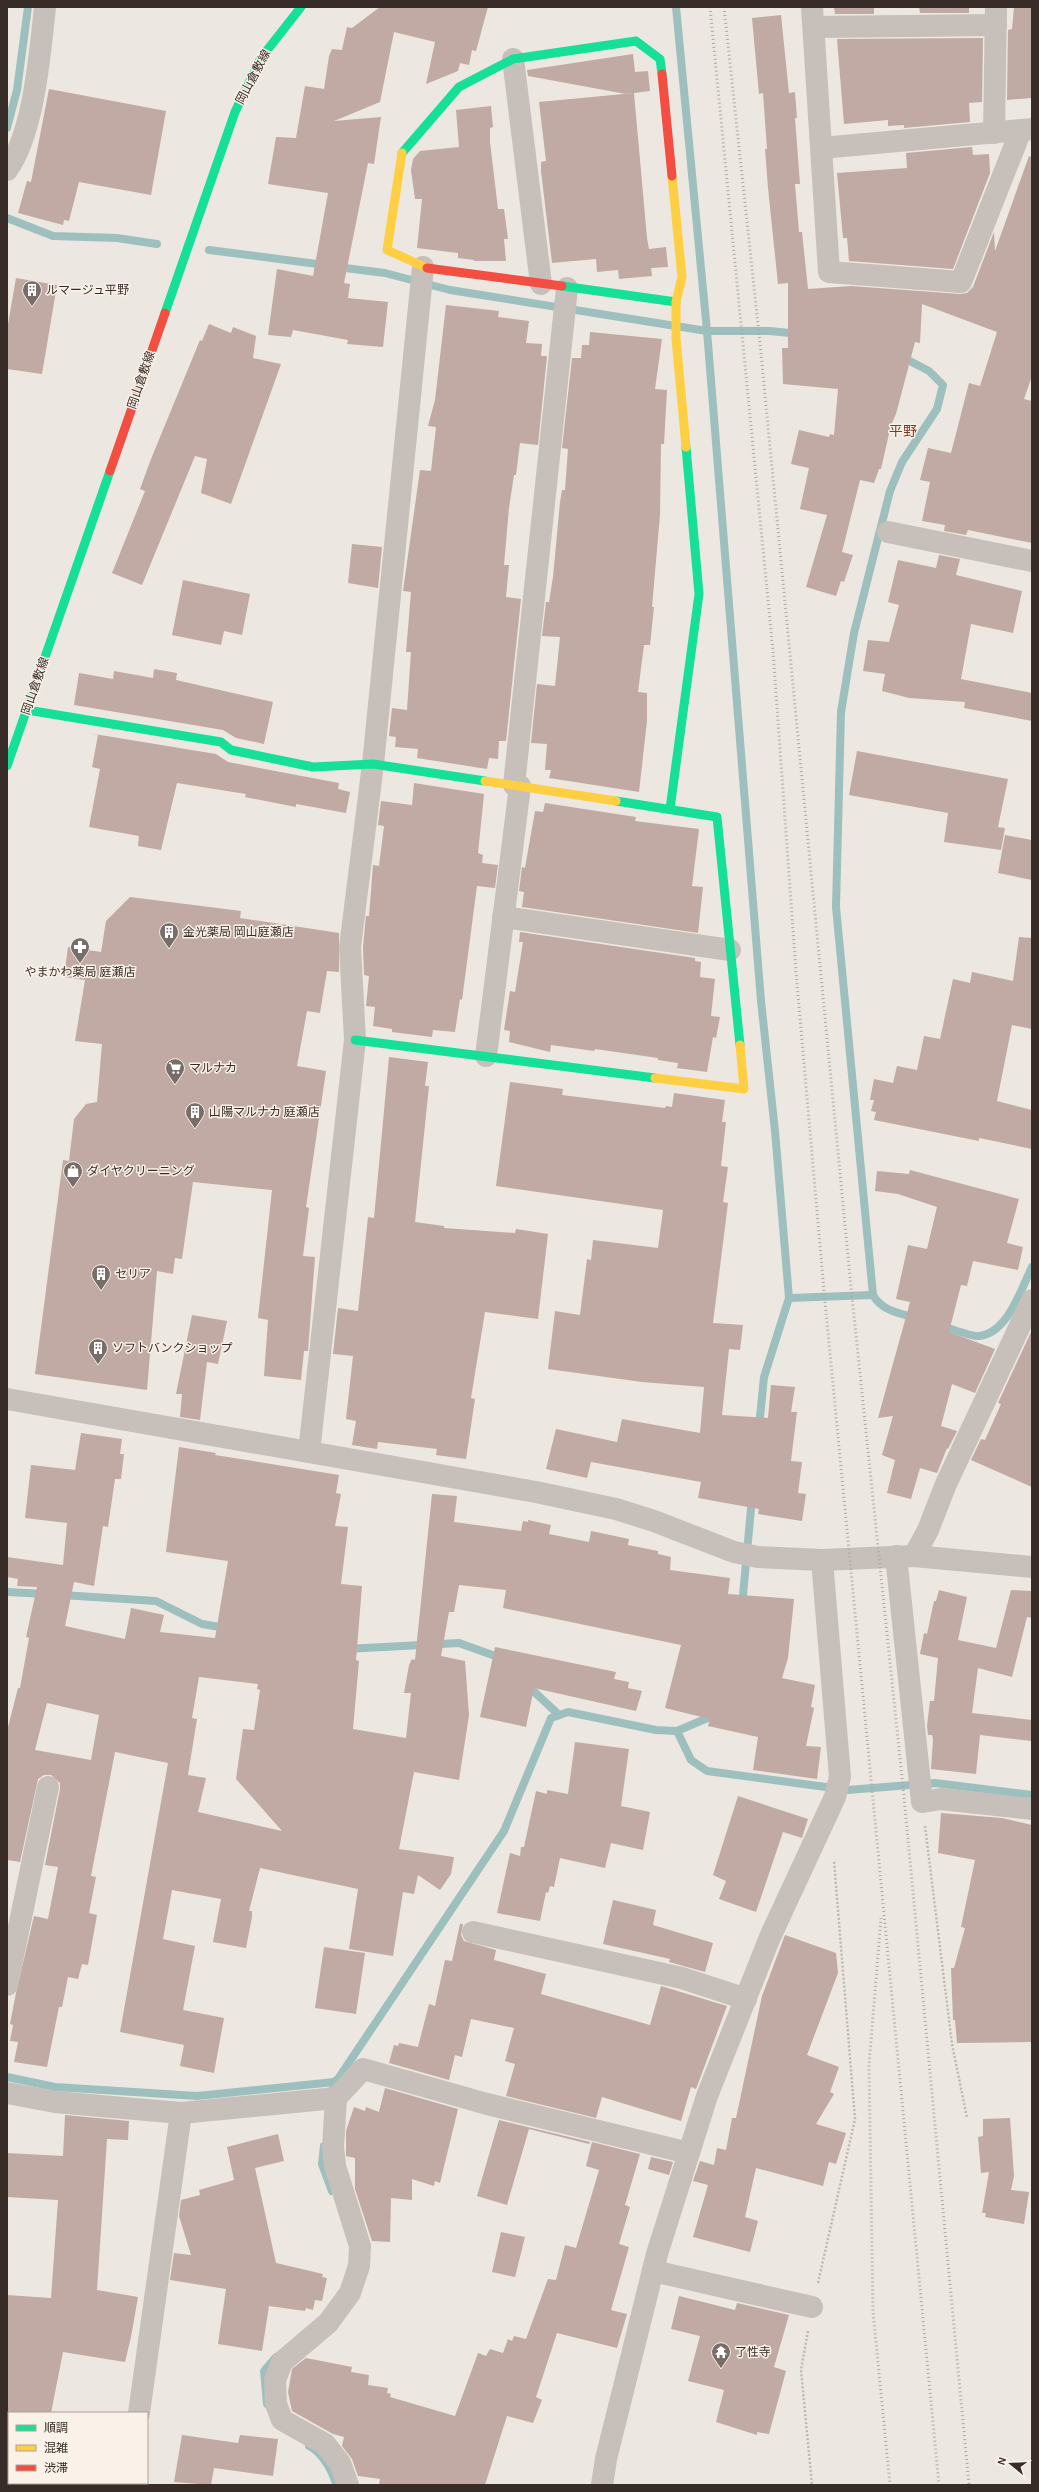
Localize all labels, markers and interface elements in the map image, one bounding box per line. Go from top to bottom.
street label: 岡山倉敷線 [233,47,273,107]
building icon: ルマージュ平野 [21,279,43,307]
place label: ルマージュ平野 [46,283,129,297]
street label: 岡山倉敷線 [125,349,157,411]
district label: 平野 [889,423,917,440]
street label: 岡山倉敷線 [19,655,51,717]
building icon: 金光薬局 岡山庭瀬店 [158,921,180,949]
place label: 金光薬局 岡山庭瀬店 [183,925,294,939]
pharmacy icon: やまかわ薬局 庭瀬店 [69,936,91,964]
place label: やまかわ薬局 庭瀬店 [25,965,135,979]
supermarket icon: マルナカ [164,1057,186,1085]
place label: マルナカ [189,1061,237,1075]
building icon: 山陽マルナカ 庭瀬店 [184,1101,206,1129]
place label: 山陽マルナカ 庭瀬店 [209,1105,320,1119]
shop icon: ダイヤクリーニング [62,1160,84,1188]
place label: ダイヤクリーニング [87,1164,195,1178]
building icon: セリア [90,1263,112,1291]
place label: セリア [115,1267,151,1281]
building icon: ソフトバンクショップ [87,1337,109,1365]
place label: ソフトバンクショップ [112,1341,233,1355]
temple icon: 了性寺 [710,2341,732,2369]
place label: 了性寺 [735,2345,771,2359]
legend [8,2412,148,2484]
text: 順調 [44,2421,68,2435]
text: 混雑 [44,2441,68,2455]
north arrow [991,2444,1031,2484]
text: N [995,2455,1009,2467]
text: 渋滞 [44,2461,68,2475]

